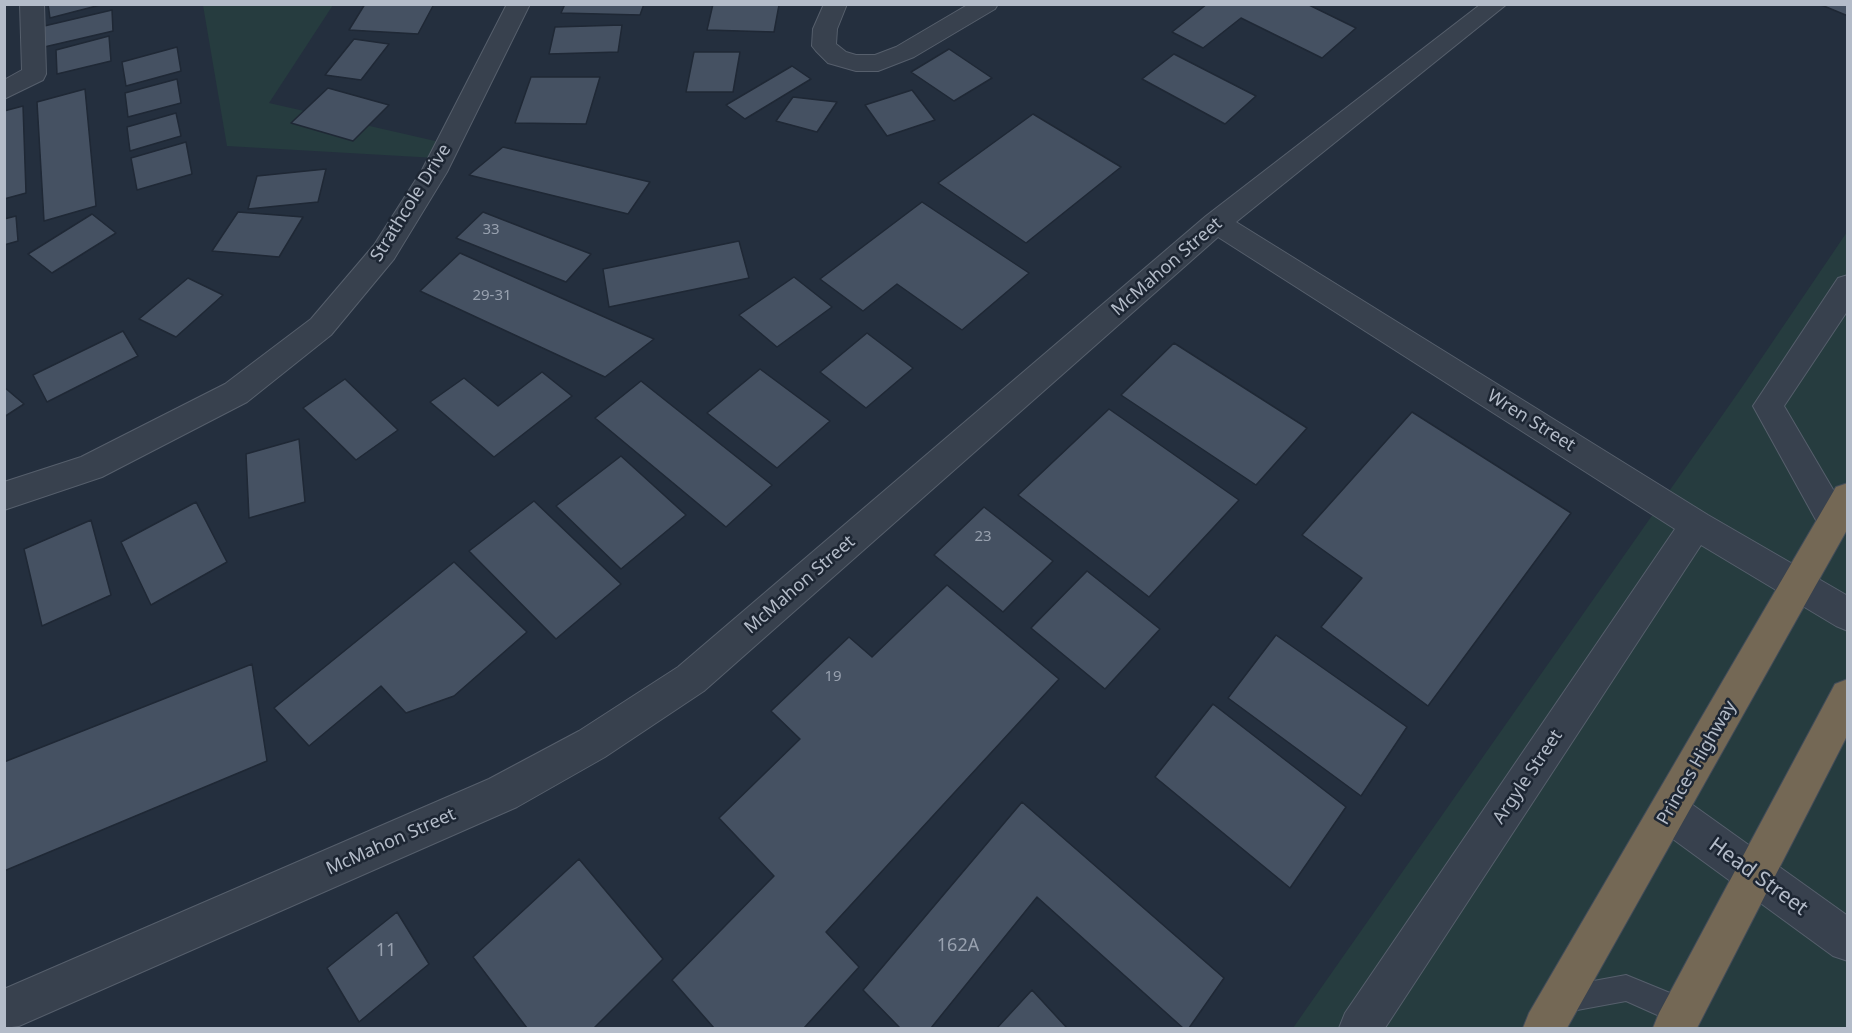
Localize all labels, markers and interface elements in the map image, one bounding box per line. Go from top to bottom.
street label: Strathcole Drive [366,140,456,266]
street label: McMahon Street [1107,213,1227,321]
house number: 33 [482,221,500,239]
house number: 29-31 [472,287,512,305]
street label: Wren Street [1483,385,1579,457]
house number: 23 [974,528,992,546]
street label: McMahon Street [740,531,860,639]
house number: 19 [824,668,842,686]
street label: Princes Highway [1653,697,1741,829]
street label: Argyle Street [1489,726,1567,828]
street label: McMahon Street [323,804,459,880]
street label: Head Street [1704,833,1812,921]
house number: 162A [937,935,979,957]
house number: 11 [376,940,396,962]

